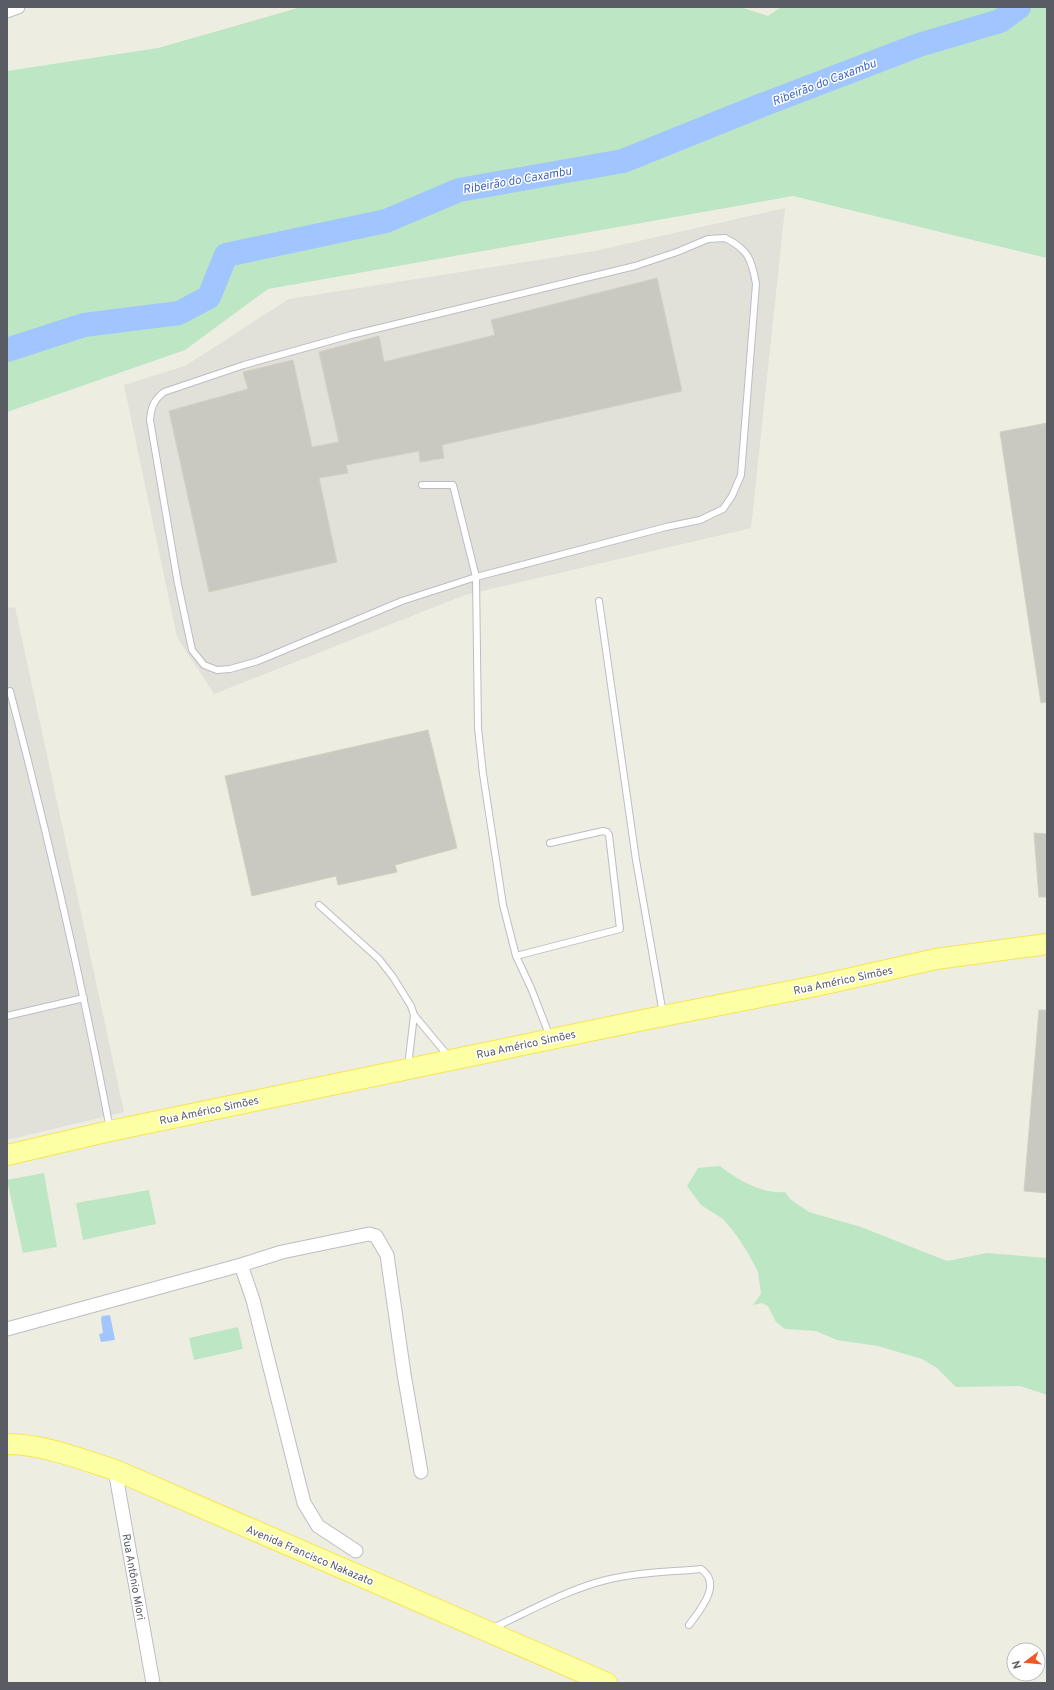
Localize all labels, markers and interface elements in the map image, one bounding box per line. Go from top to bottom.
water label: Ribeirão do Caxambu [770,56,879,110]
water label: Ribeirão do Caxambu [462,163,573,198]
street label: Rua Américo Simões [792,964,894,998]
street label: Rua Américo Simões [475,1028,577,1062]
street label: Rua Américo Simões [158,1094,260,1128]
street label: Avenida Francisco Nakazato [244,1523,376,1589]
street label: Rua Antônio Miori [119,1533,148,1622]
north arrow [1006,1642,1046,1682]
text: N [1010,1659,1025,1670]

